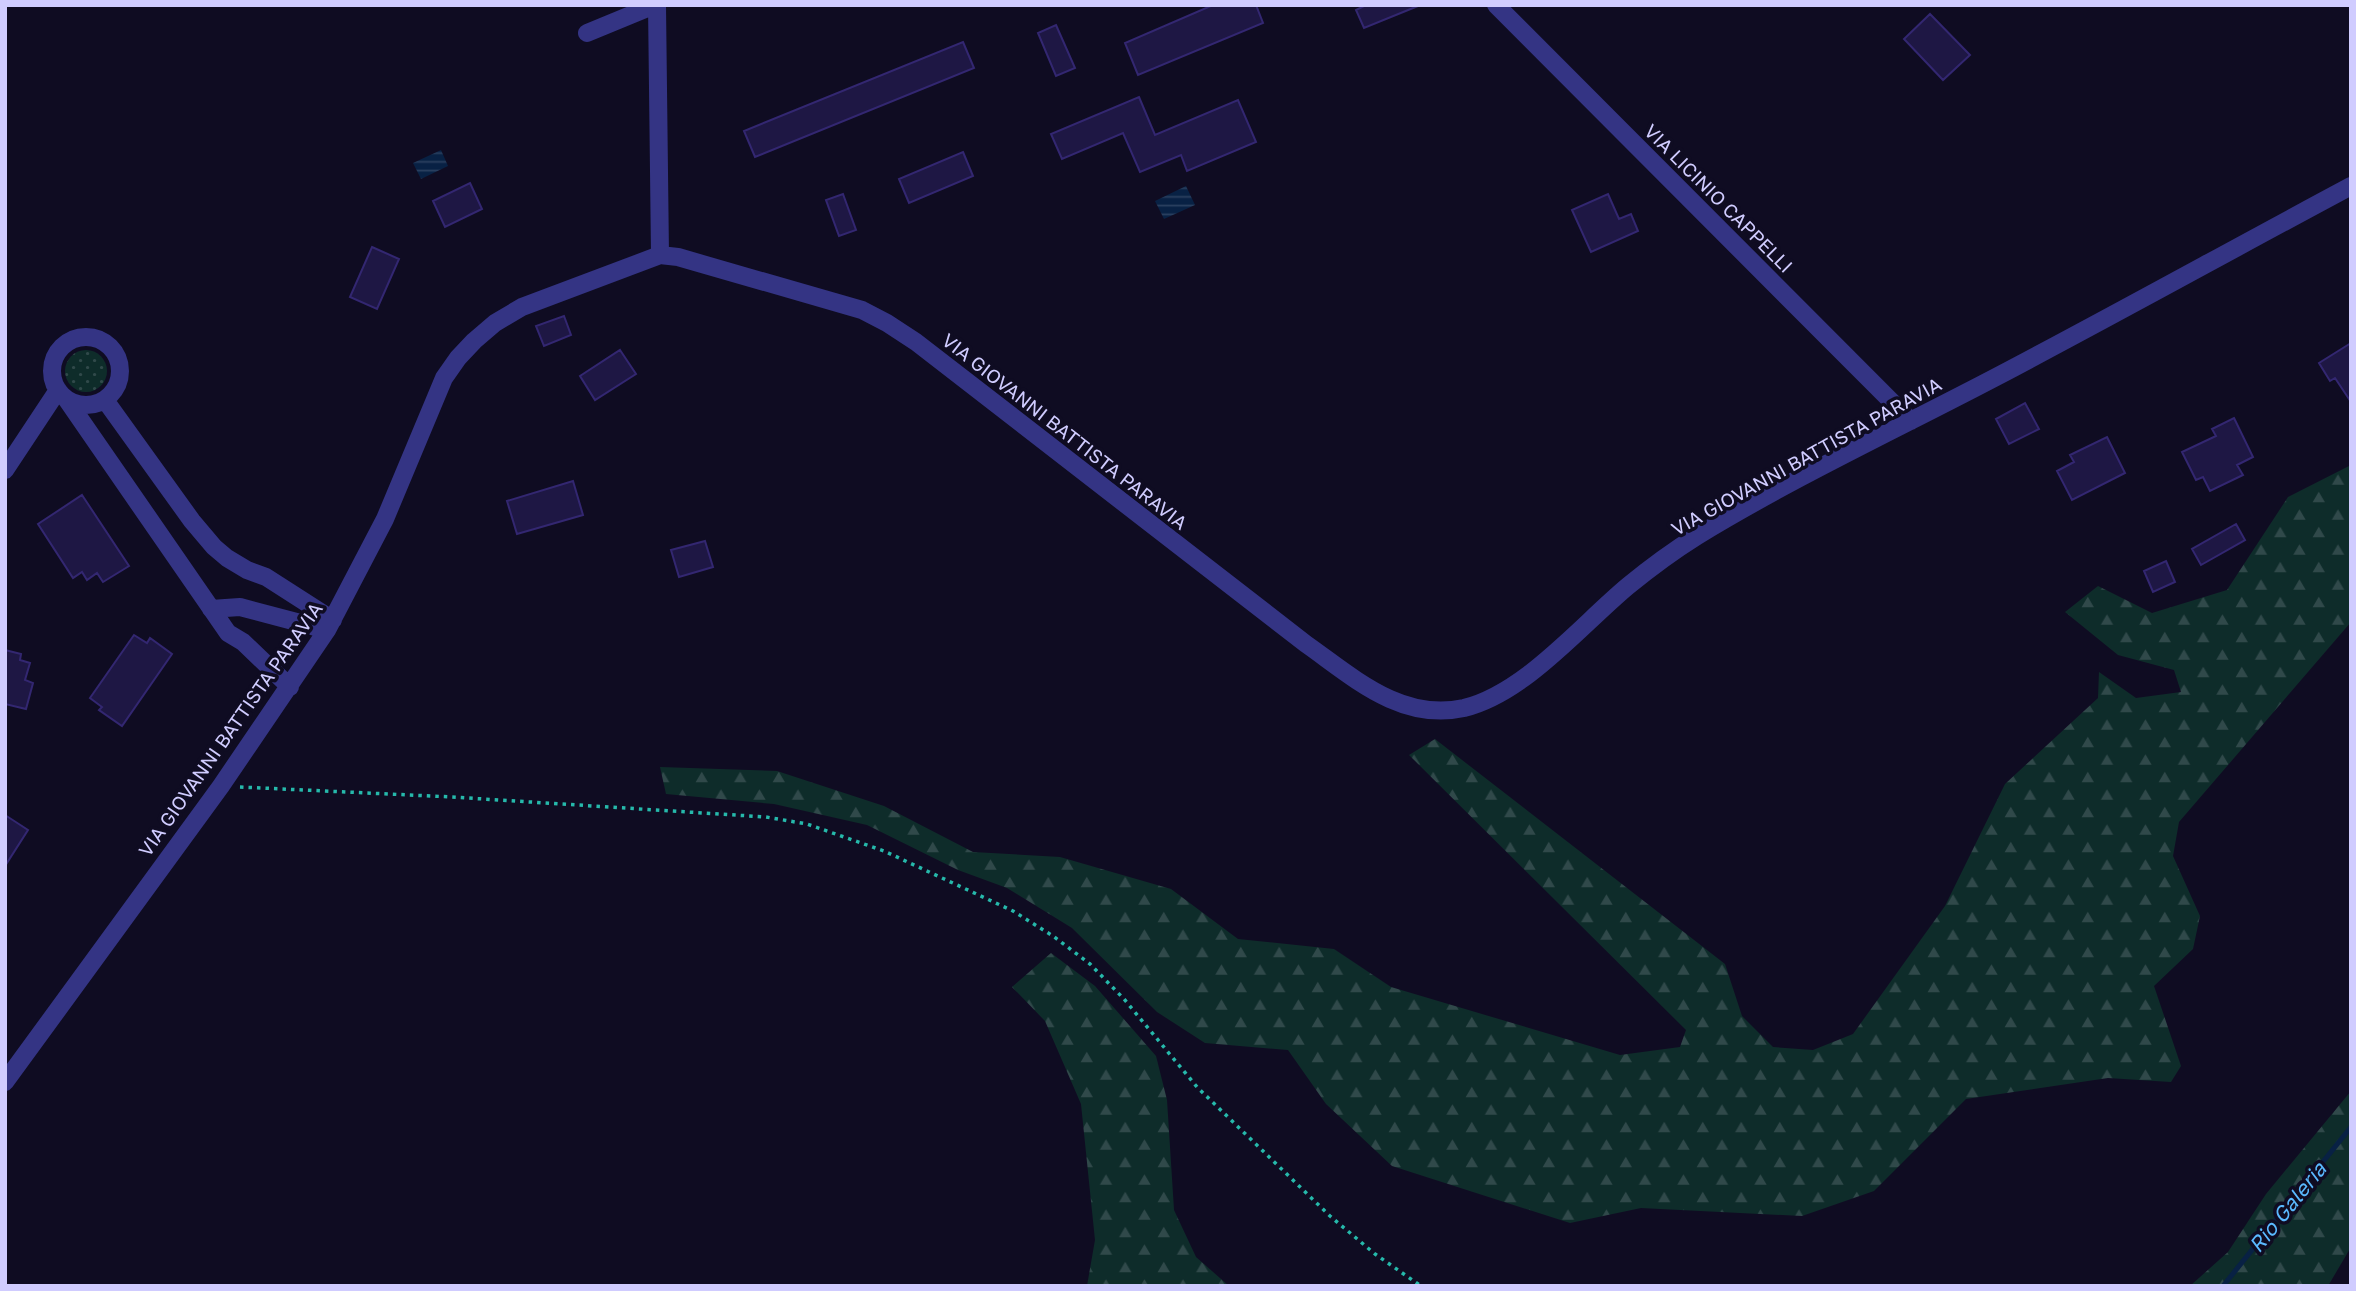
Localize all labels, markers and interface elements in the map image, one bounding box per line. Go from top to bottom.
street label: VIA LICINIO CAPPELLI [1640,119,1798,277]
street label: VIA GIOVANNI BATTISTA PARAVIA [938,328,1193,534]
street label: VIA GIOVANNI BATTISTA PARAVIA [1667,372,1945,540]
street label: VIA GIOVANNI BATTISTA PARAVIA [133,597,327,861]
water label: Rio Galeria [2243,1156,2332,1257]

